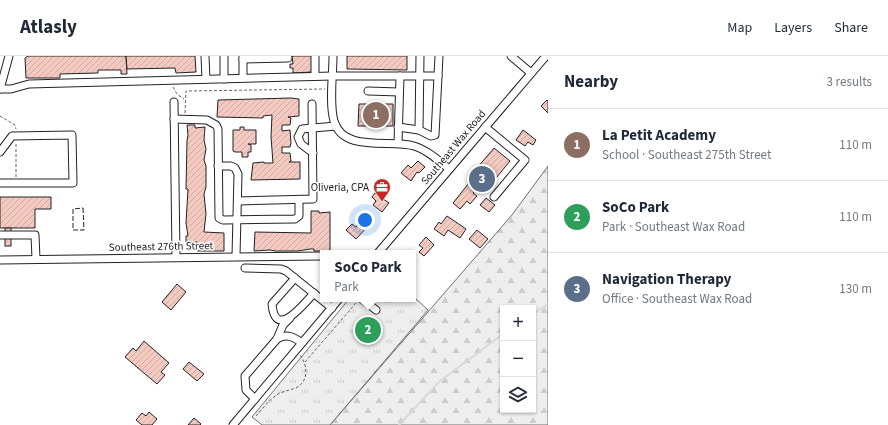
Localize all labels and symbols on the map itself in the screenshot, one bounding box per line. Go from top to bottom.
pin: 1 [363,100,389,130]
street label: Southeast Wax Road [418,107,489,188]
pin: 3 [469,164,495,194]
office icon: Oliveria, CPA [372,177,392,202]
place label: Oliveria, CPA [311,180,369,195]
your location [355,210,375,230]
street label: Southeast 276th Street [109,238,214,255]
pin: 2 [355,315,381,345]

